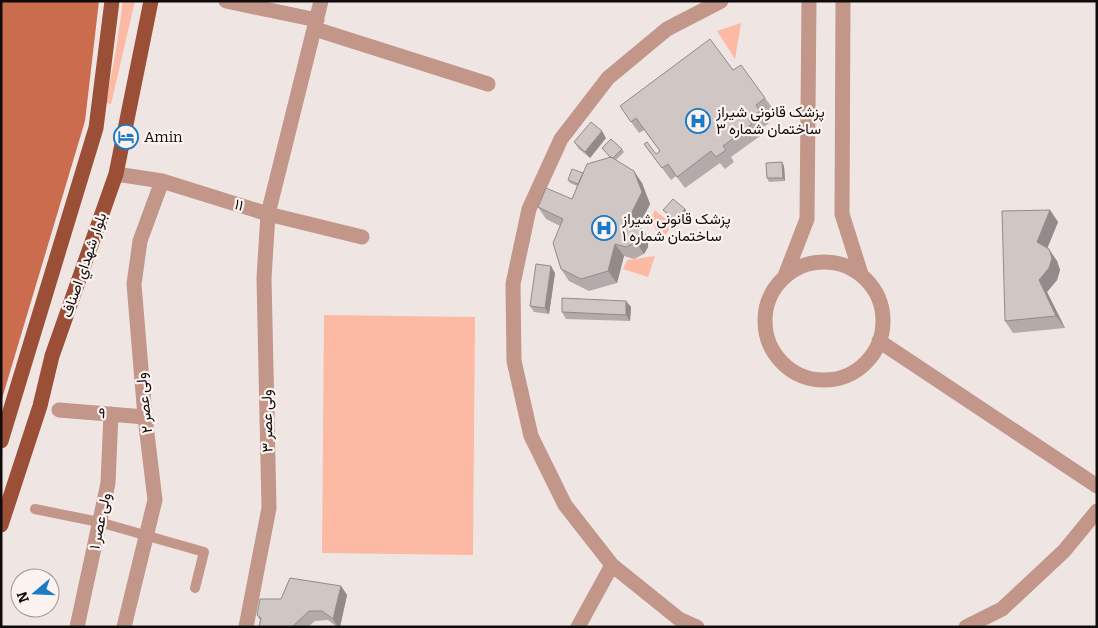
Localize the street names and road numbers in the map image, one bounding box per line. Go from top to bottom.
street label: ۱۱ [232,195,246,215]
street label: بلوار شهداي اصناف [58,210,114,321]
street label: ولی عصر ۲ [132,372,157,434]
street label: ولی عصر ۳ [257,389,278,453]
street label: ۹ [98,404,106,422]
street label: ولی عصر ۱ [85,491,116,551]

